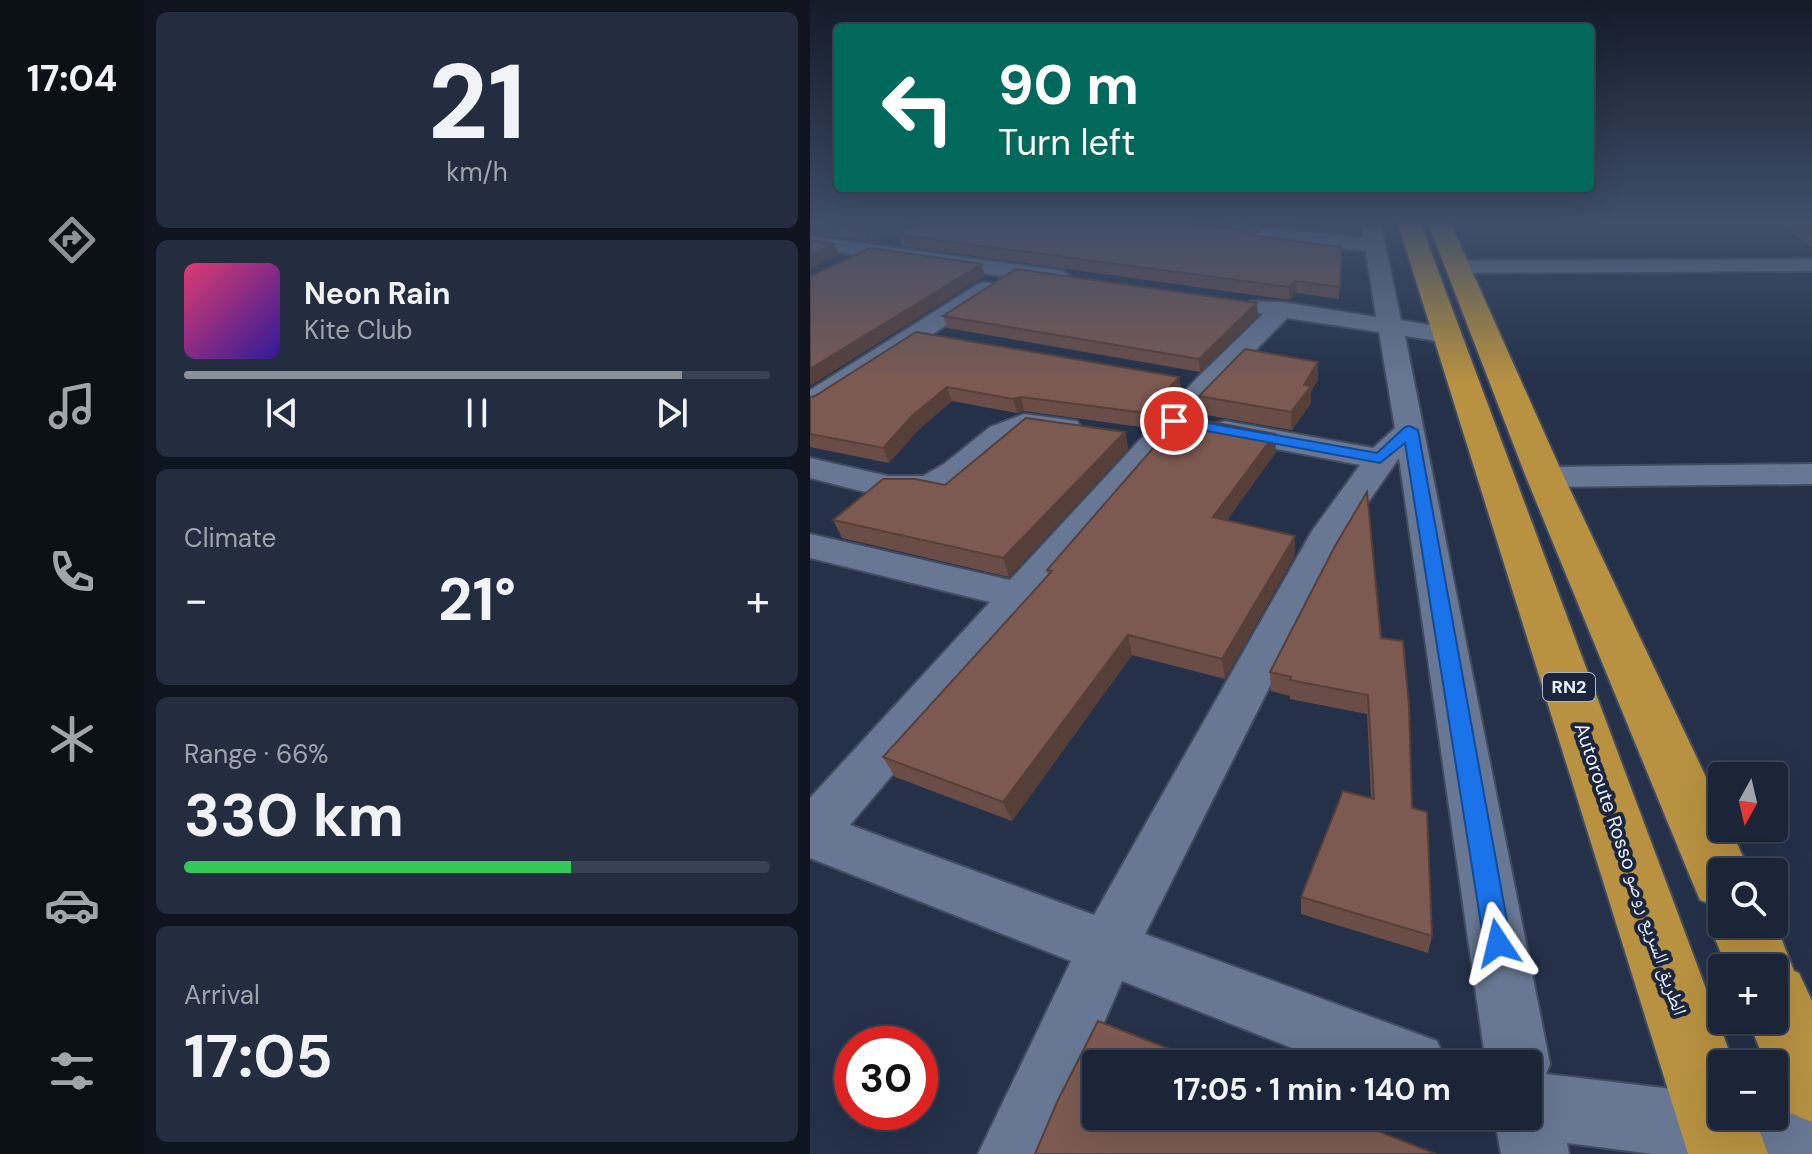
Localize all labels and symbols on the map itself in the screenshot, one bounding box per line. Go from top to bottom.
pin [1140,387,1208,455]
road number: RN2 [1543,673,1595,701]
street label: Autoroute Rosso الطريق السريع روصو [1569,719,1693,1019]
north arrow [1708,762,1788,842]
position arrow [1456,901,1540,985]
speed limit sign: 30 [834,1026,938,1130]

